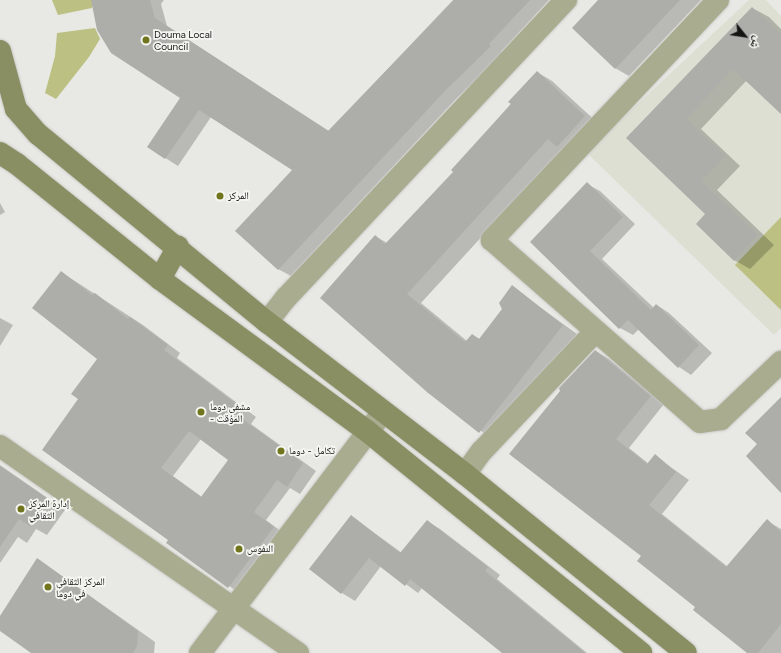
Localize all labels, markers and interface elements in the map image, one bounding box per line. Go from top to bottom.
north arrow [725,16,765,56]
place label: Douma Local Council [154,28,212,52]
text: ش [747,34,764,51]
marker: Douma Local Council [141,35,151,45]
place label: المركز [228,190,249,202]
marker: المركز [215,191,225,201]
place label: مشفى دوما - المؤقت [210,400,250,424]
marker: مشفى دوما - المؤقت [195,406,207,418]
place label: تكامل - دوما [289,445,335,457]
marker: تكامل - دوما [276,446,286,456]
place label: إدارة المركز الثقافي [29,497,69,520]
marker: إدارة المركز الثقافي [16,504,26,514]
place label: النفوس [247,543,273,555]
marker: النفوس [234,544,244,554]
place label: المركز الثقافي في دوما [56,575,105,598]
marker: المركز الثقافي في دوما [43,582,53,592]

